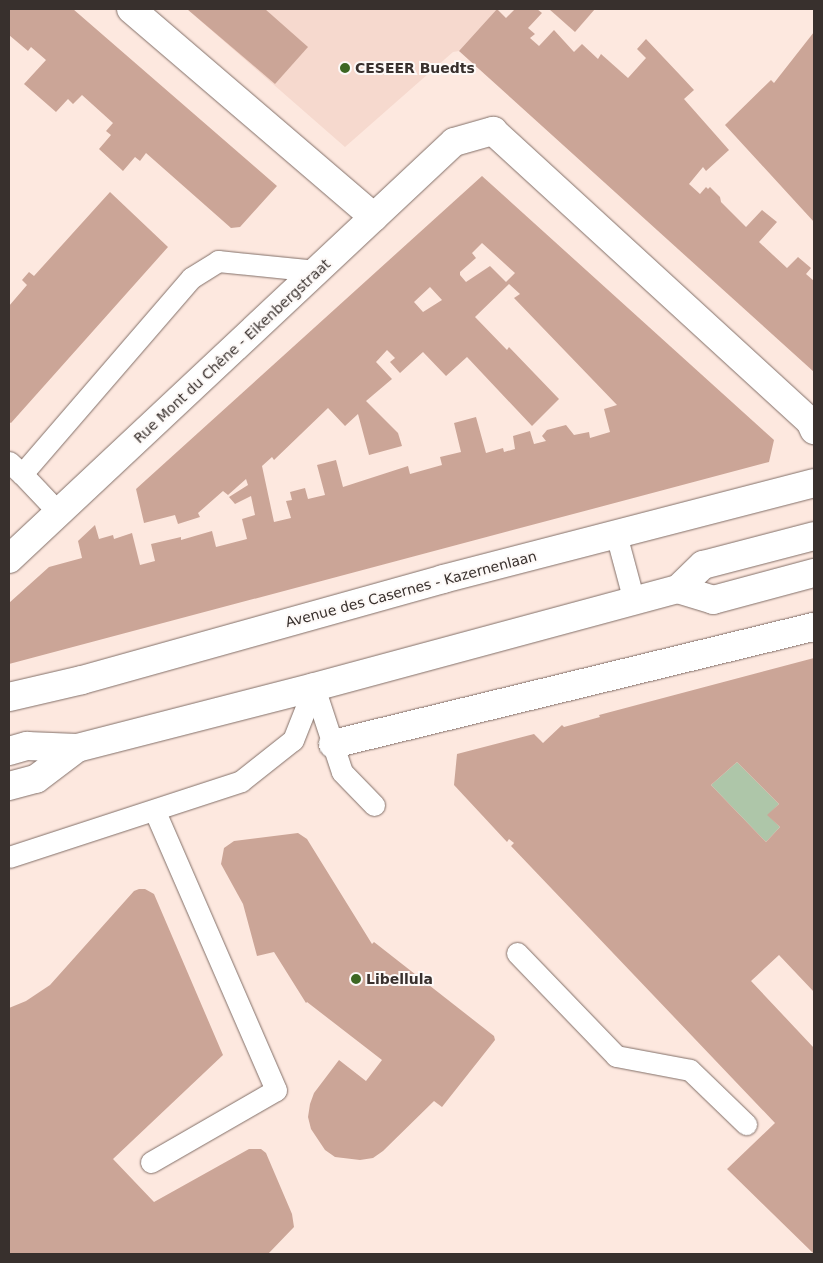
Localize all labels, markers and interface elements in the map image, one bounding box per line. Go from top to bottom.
place label: CESEER Buedts [355,60,475,76]
marker: CESEER Buedts [339,62,351,74]
street label: Rue Mont du Chêne - Eikenbergstraat [130,255,334,447]
street label: Avenue des Casernes - Kazernenlaan [284,547,538,631]
place label: Libellula [366,971,433,987]
marker: Libellula [350,973,362,985]

